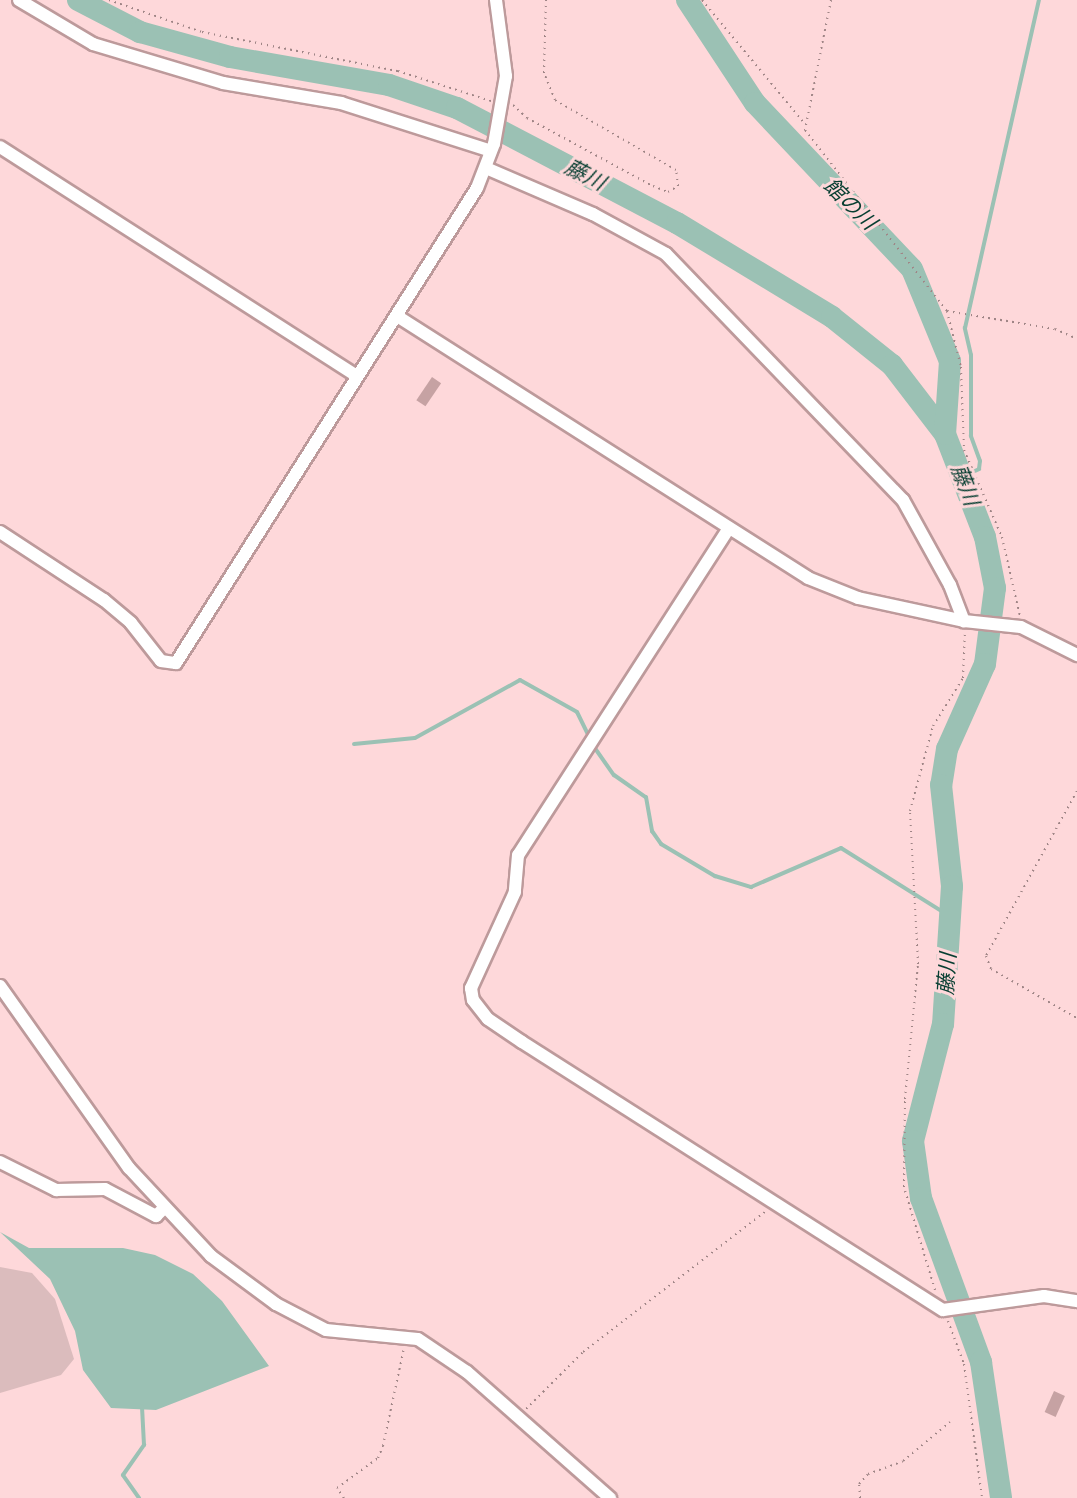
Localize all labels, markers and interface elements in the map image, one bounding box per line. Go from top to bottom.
water label: 藤川 [561,154,609,196]
water label: 館の川 [819,173,881,235]
water label: 藤川 [946,461,984,509]
water label: 藤川 [933,952,961,996]

